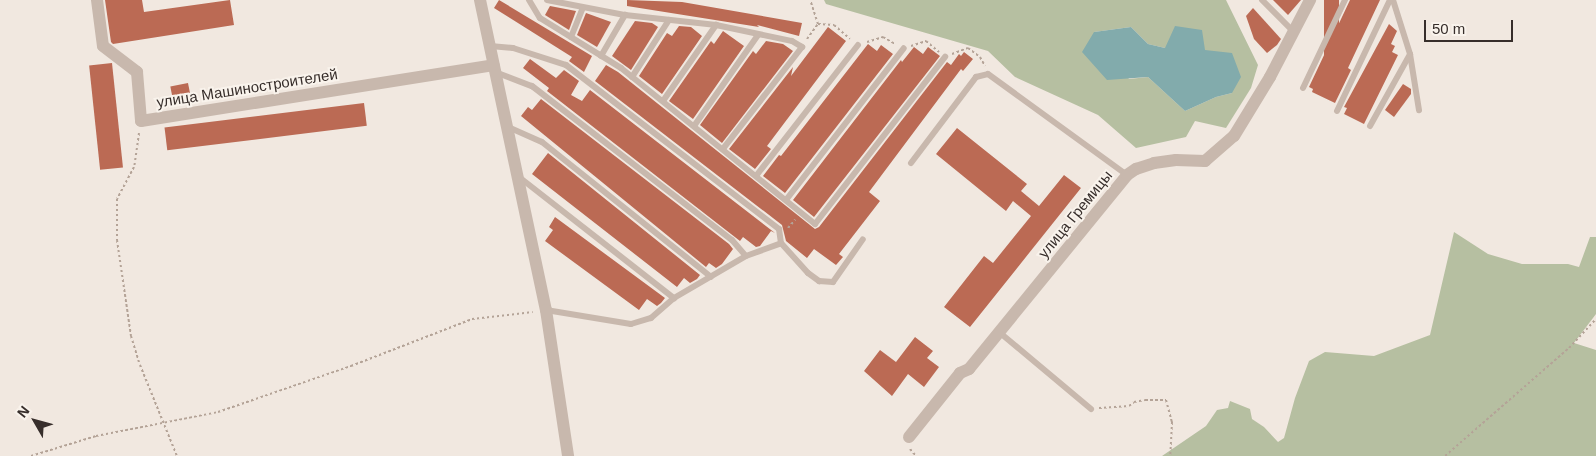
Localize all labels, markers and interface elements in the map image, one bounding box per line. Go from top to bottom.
scale bar [1426,10,1515,42]
text: 50 m [1432,20,1465,37]
street label: улица Машиностроителей [155,65,339,111]
street label: улица Гремицы [1034,167,1116,261]
north arrow [10,396,60,446]
text: N [14,403,33,421]

